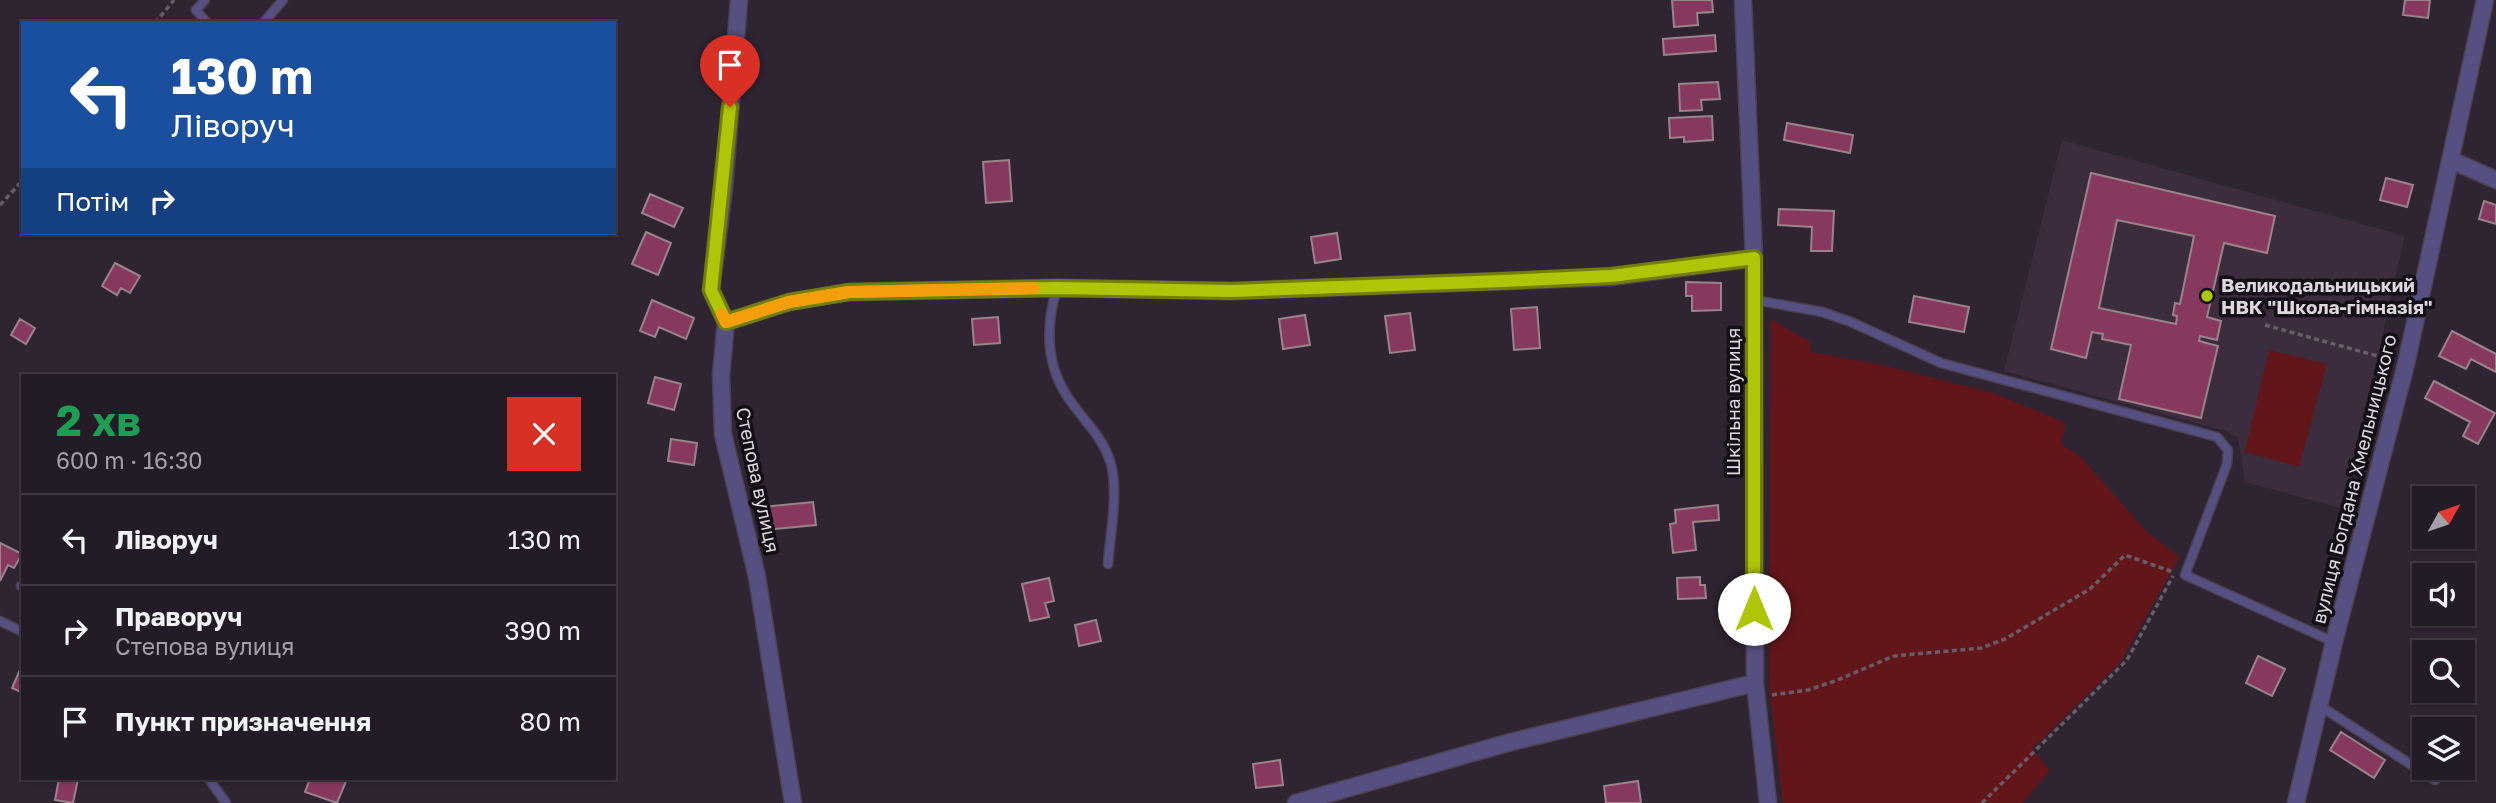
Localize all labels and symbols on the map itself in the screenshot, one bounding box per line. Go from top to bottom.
pin [700,35,760,107]
place label: Великодальницький НВК "Школа-гімназія" [2221,273,2433,318]
marker: Великодальницький НВК "Школа-гімназія" [2199,288,2215,304]
street label: Шкільна вулиця [1721,328,1744,476]
street label: вулиця Богдана Хмельницького [2306,332,2401,626]
street label: Степова вулиця [732,405,785,555]
north arrow [2412,486,2474,550]
position arrow [1717,572,1791,646]

